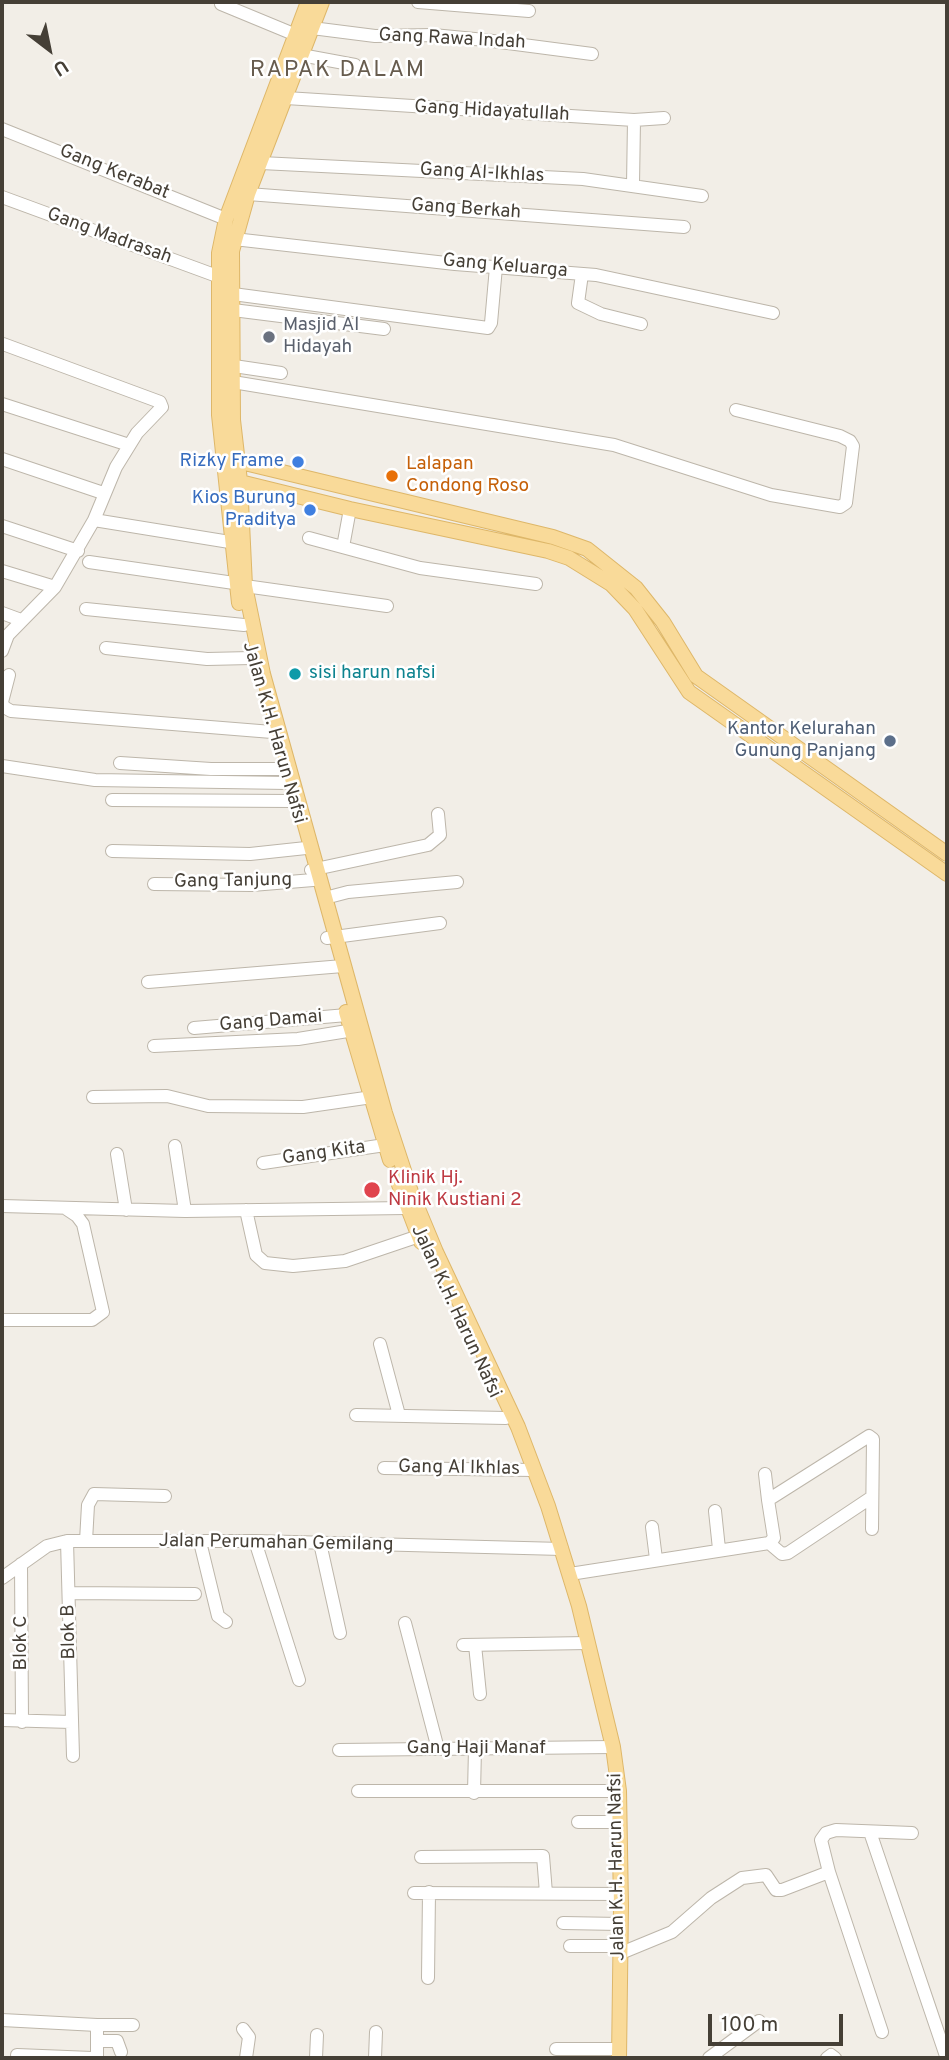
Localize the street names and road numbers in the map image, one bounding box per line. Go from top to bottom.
street label: Gang Rawa Indah [378,25,526,55]
street label: Gang Hidayatullah [414,97,570,127]
street label: Gang Kerabat [56,141,172,205]
street label: Gang Al-Ikhlas [419,159,545,189]
street label: Gang Berkah [410,195,522,225]
street label: Gang Madrasah [43,204,175,270]
street label: Gang Keluarga [441,250,569,284]
street label: Jalan K.H. Harun Nafsi [236,639,310,827]
street label: Gang Tanjung [174,870,292,894]
street label: Gang Damai [219,1006,323,1038]
street label: Gang Kita [281,1137,367,1171]
street label: Jalan K.H. Harun Nafsi [405,1222,505,1402]
street label: Gang Al Ikhlas [398,1457,520,1481]
street label: Jalan Perumahan Gemilang [158,1531,394,1557]
street label: Blok B [58,1604,82,1660]
street label: Blok C [11,1616,33,1670]
street label: Gang Haji Manaf [407,1738,545,1760]
street label: Jalan K.H. Harun Nafsi [605,1773,631,1961]

